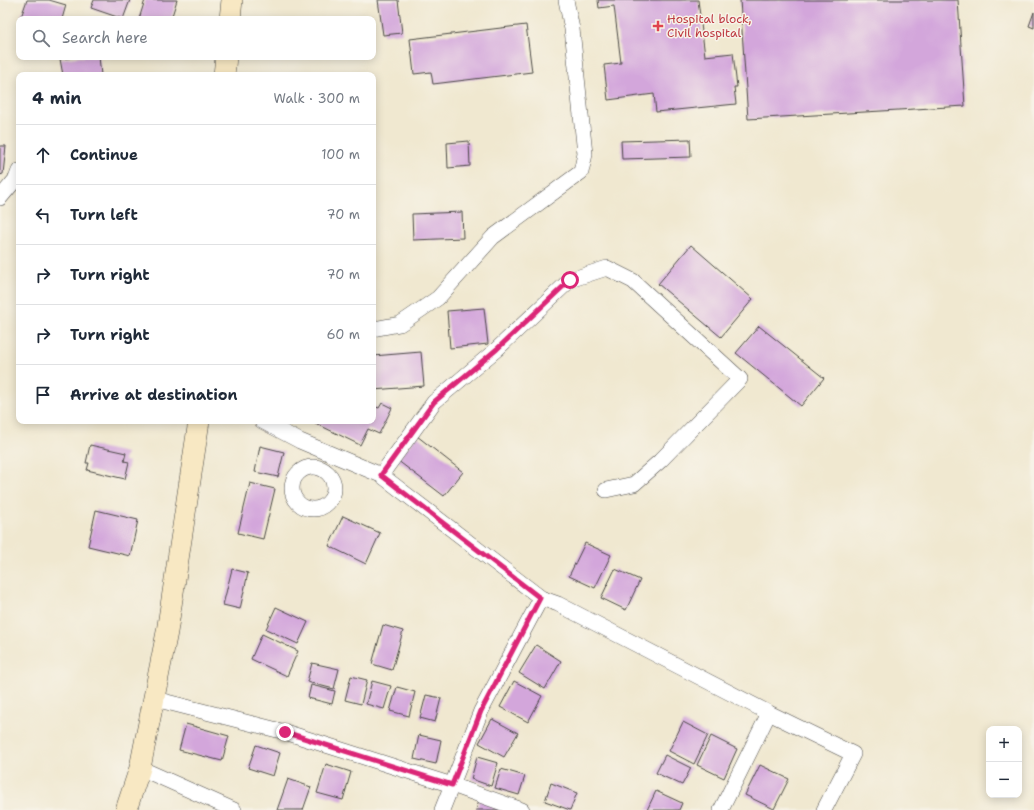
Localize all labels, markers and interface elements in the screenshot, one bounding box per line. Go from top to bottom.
place label: Hospital block, Civil hospital [667,11,752,41]
search box [16,16,376,60]
marker: Hospital block, Civil hospital [652,20,664,32]
icon: search [30,27,52,49]
text: Search here [62,28,148,48]
text: 4 min [32,87,82,109]
text: Walk · 300 m [273,90,360,107]
icon: ahead [32,144,54,166]
text: Continue [70,145,138,165]
text: 100 m [321,146,360,163]
icon: left [32,204,54,226]
text: Turn left [70,205,138,225]
text: 70 m [326,206,360,223]
icon: right [32,264,54,286]
text: Turn right [70,265,150,285]
text: 70 m [326,266,360,283]
route start [561,271,579,289]
icon: right [32,324,54,346]
text: Turn right [70,325,150,345]
text: 60 m [327,326,360,343]
icon: arrive [32,384,54,406]
text: Arrive at destination [70,385,238,405]
route end [276,723,294,741]
map controls [986,726,1022,798]
button: + [986,726,1022,762]
button: − [986,762,1022,798]

